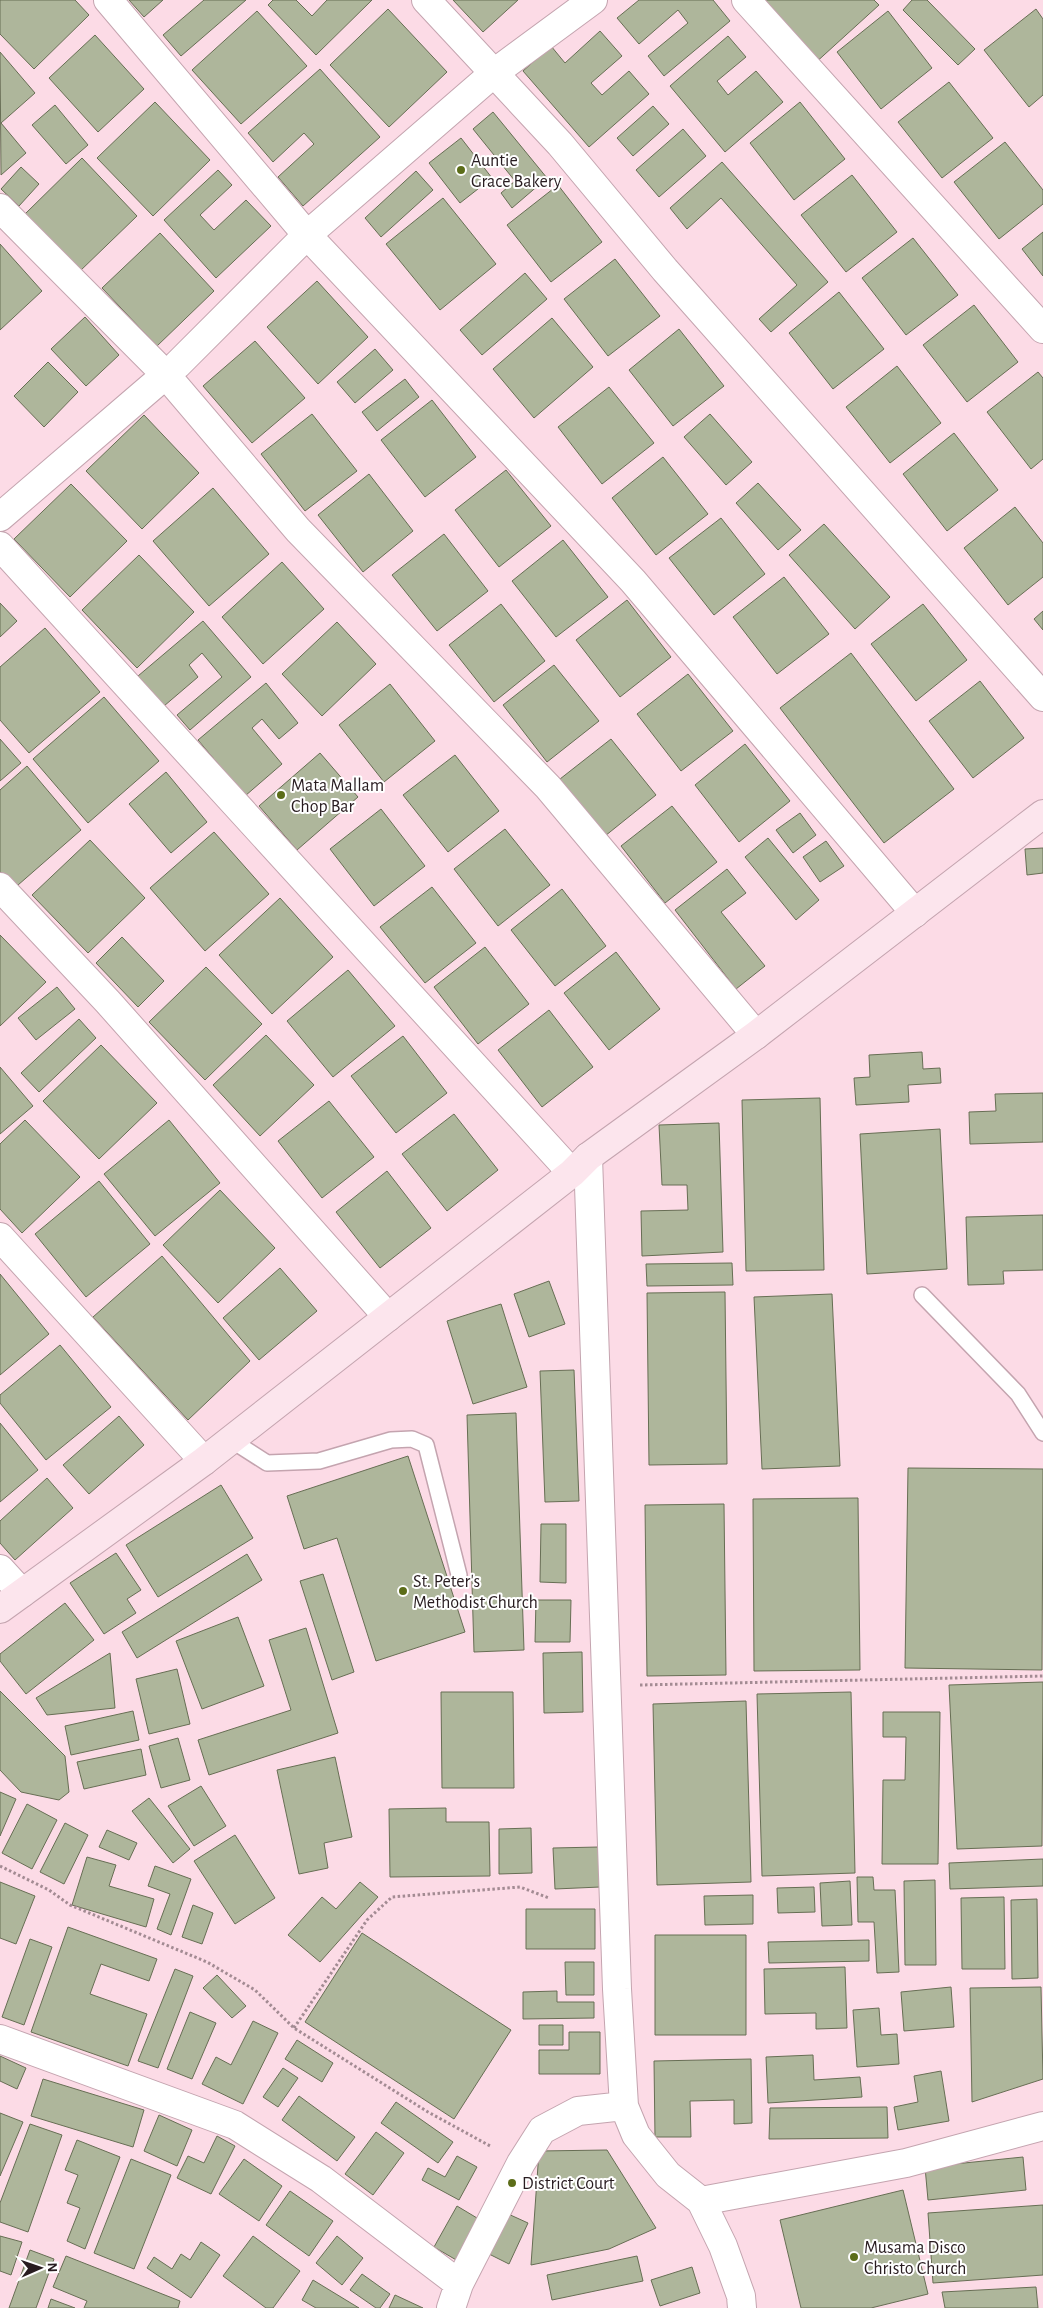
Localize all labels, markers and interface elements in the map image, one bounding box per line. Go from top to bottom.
place label: Auntie Grace Bakery [471,152,562,191]
marker: Auntie Grace Bakery [455,164,467,176]
place label: Mata Mallam Chop Bar [291,777,384,816]
marker: Mata Mallam Chop Bar [275,789,287,801]
place label: St. Peter's Methodist Church [413,1573,538,1612]
marker: St. Peter's Methodist Church [397,1585,409,1597]
place label: District Court [522,2175,615,2193]
marker: District Court [506,2177,518,2189]
place label: Musama Disco Christo Church [864,2239,966,2278]
north arrow [15,2243,65,2293]
marker: Musama Disco Christo Church [848,2251,860,2263]
text: N [45,2262,59,2273]

